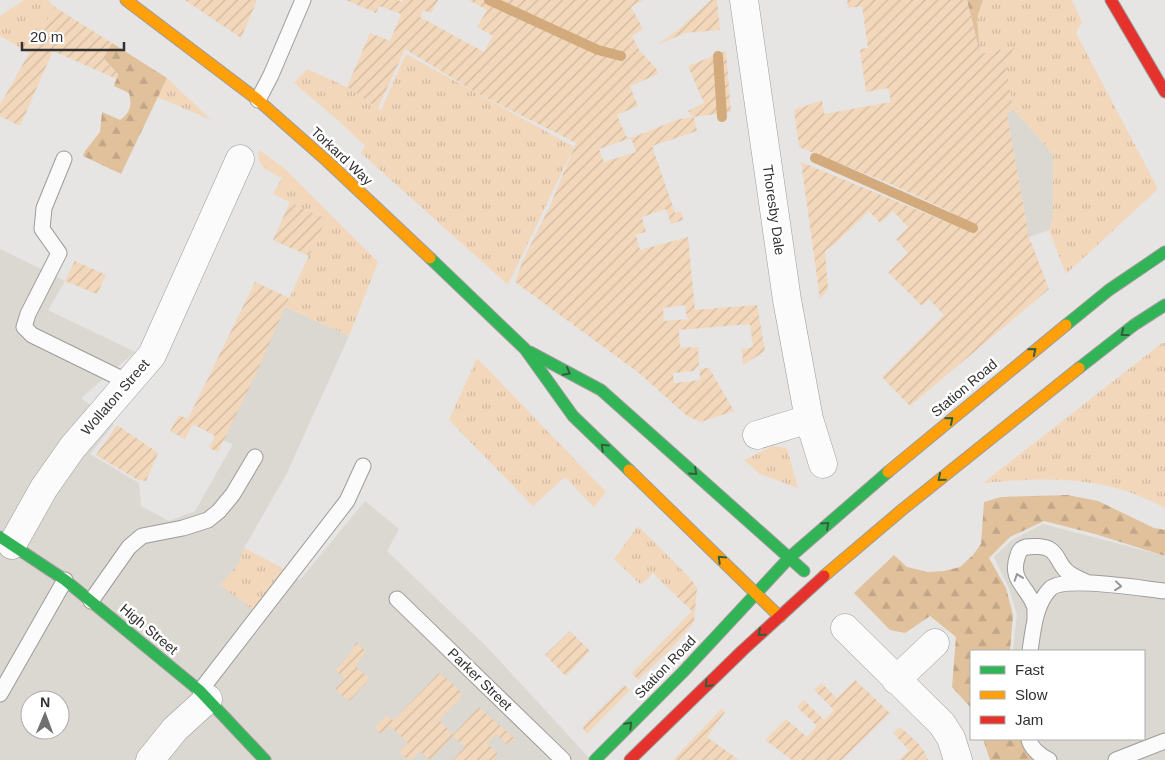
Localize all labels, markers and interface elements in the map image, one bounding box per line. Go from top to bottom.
scale bar [22,20,125,52]
text: 20 m [30,28,63,45]
street label: Torkard Way [308,124,376,188]
street label: Thoresby Dale [760,164,788,256]
one-way arrow [1120,327,1130,336]
one-way arrow [1027,349,1036,357]
street label: Wollaton Street [78,356,152,438]
street label: Station Road [928,356,1000,420]
one-way arrow [562,366,571,376]
one-way arrow [944,417,953,425]
one-way arrow [601,443,610,452]
one-way arrow [689,467,698,476]
one-way arrow [938,473,947,481]
one-way arrow [821,522,830,531]
one-way arrow [718,556,727,565]
one-way arrow [1014,573,1024,582]
one-way arrow [1114,580,1122,591]
street label: High Street [117,600,181,658]
one-way arrow [758,627,767,636]
street label: Station Road [631,632,699,702]
street label: Parker Street [445,645,515,713]
legend [970,650,1145,740]
text: Fast [1015,661,1045,678]
one-way arrow [705,678,714,687]
text: Slow [1015,686,1048,703]
north arrow [20,690,70,740]
text: N [40,694,50,710]
text: Jam [1015,711,1043,728]
one-way arrow [623,722,632,731]

